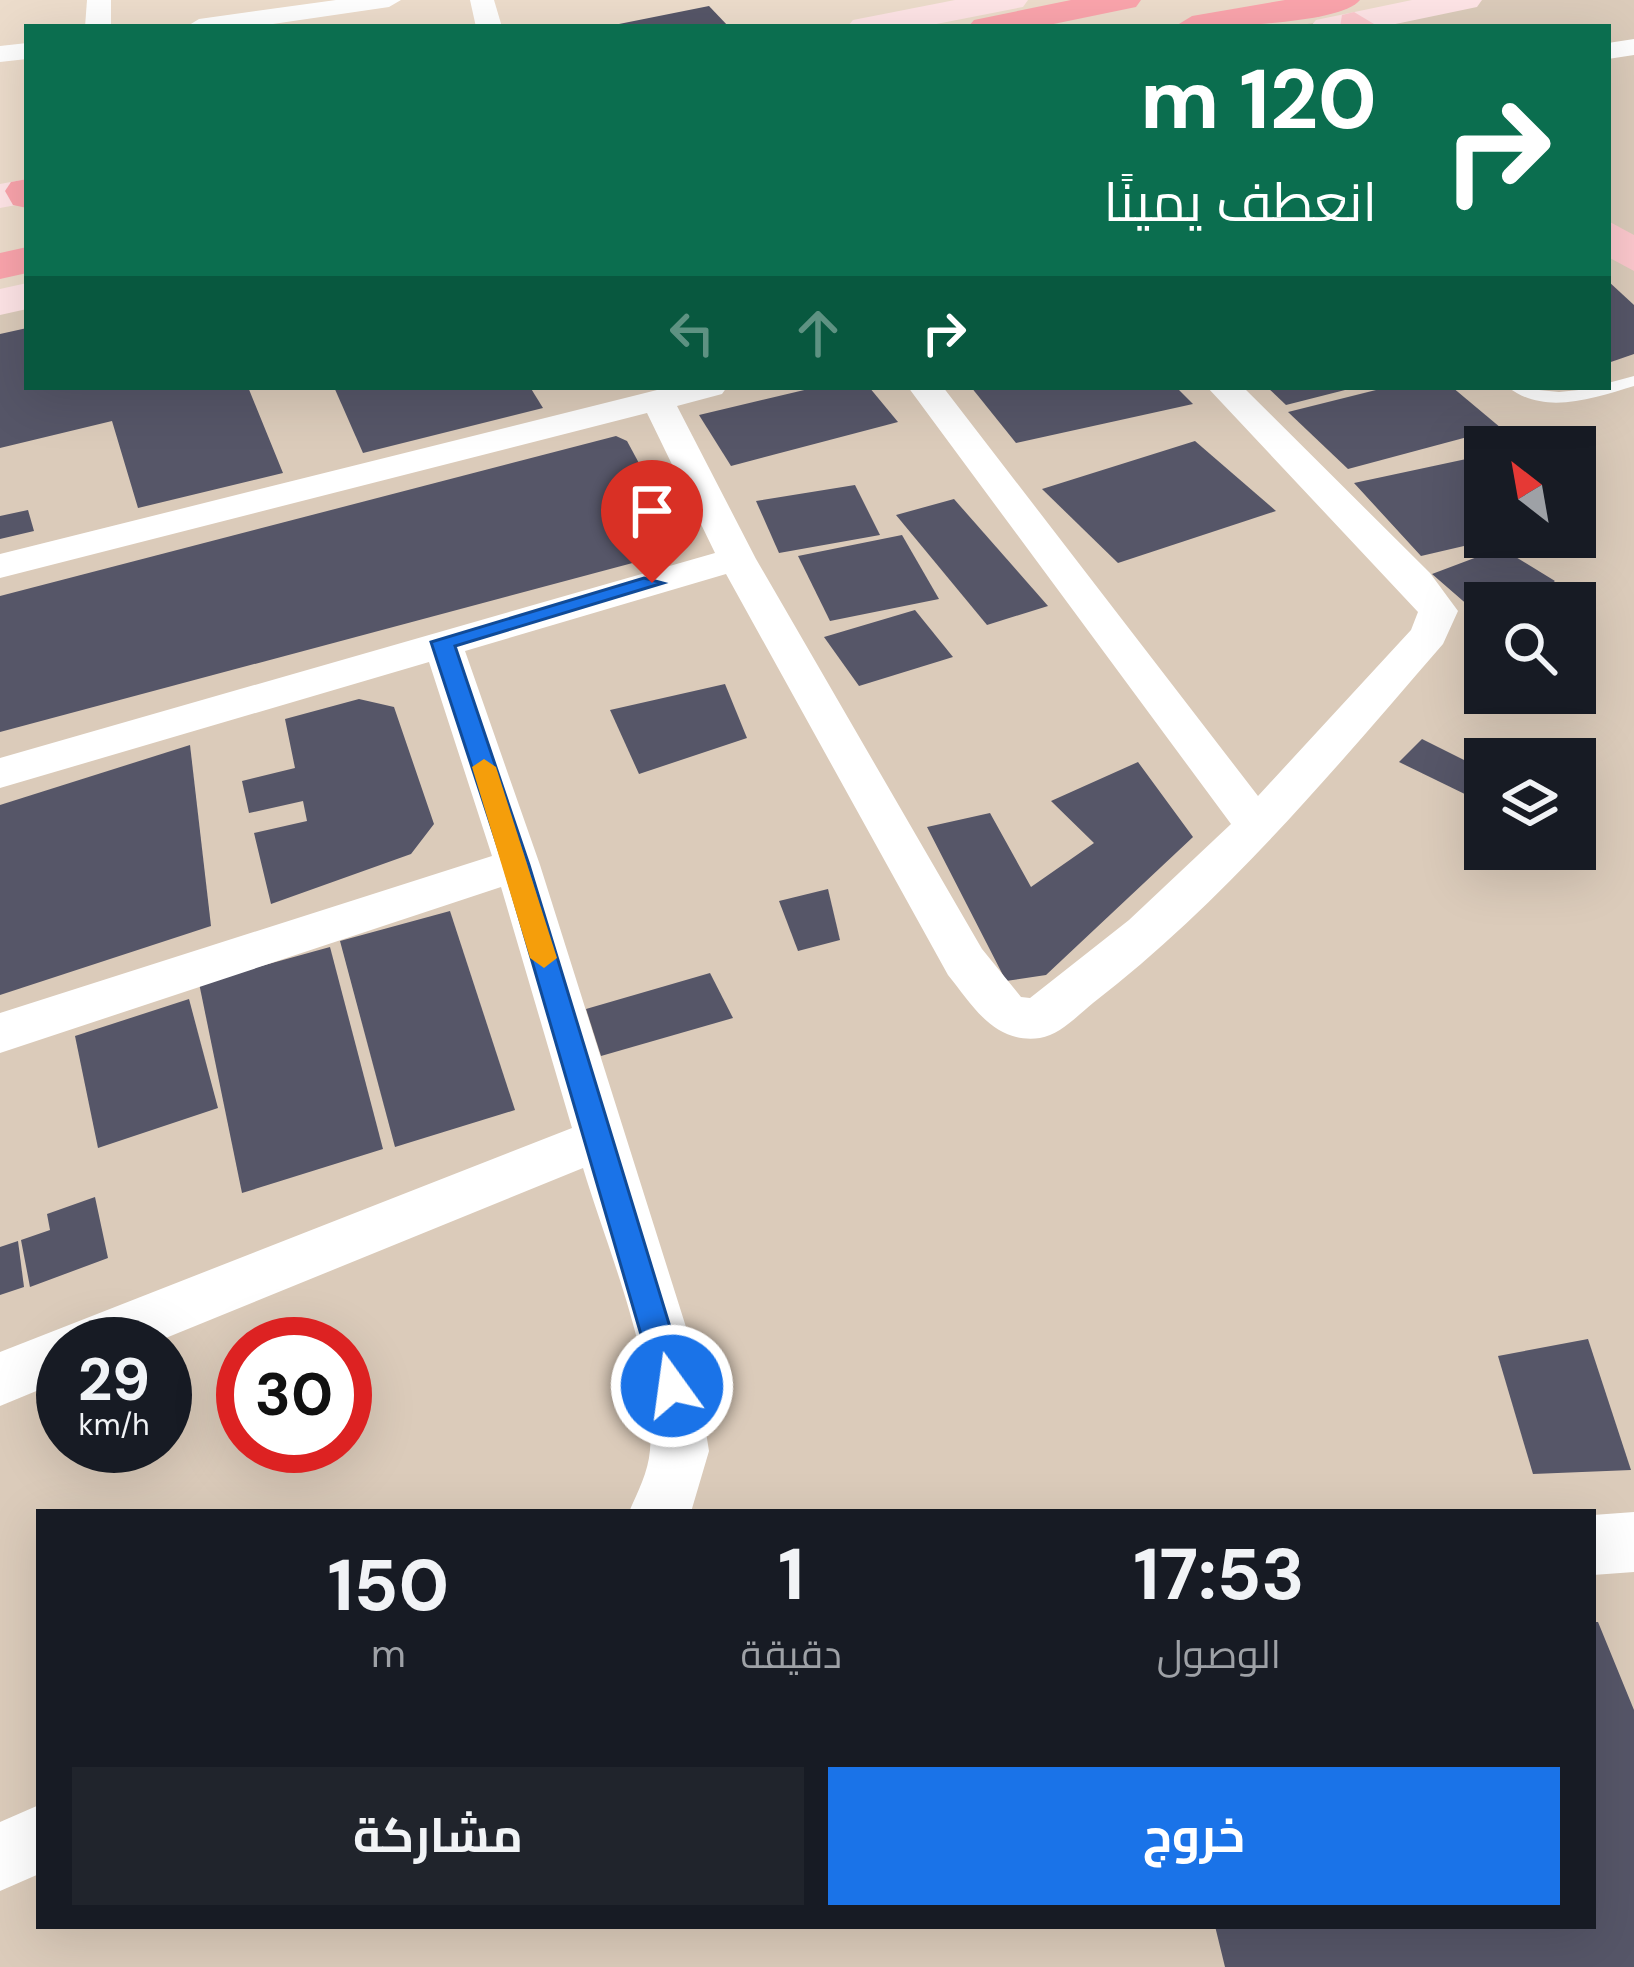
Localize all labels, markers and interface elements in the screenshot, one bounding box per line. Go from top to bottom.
text: 120 m [1140,45,1377,154]
icon: right [1419,72,1575,228]
text: انعطف يمينًا [1103,167,1377,238]
icon: left [659,300,725,366]
icon: ahead [785,300,851,366]
icon: right [911,300,977,366]
north arrow [1464,426,1596,558]
map controls [1464,426,1596,870]
pin [601,460,703,583]
icon: arrive [619,478,685,544]
button: search [1464,582,1596,714]
button: layers [1464,738,1596,870]
speed limit sign: 30 [216,1317,372,1473]
position arrow [609,1323,735,1449]
text: 29 [78,1340,150,1419]
text: km/h [79,1405,149,1444]
text: 1 [778,1528,804,1621]
text: 17:53 [1133,1528,1305,1621]
text: 150 [327,1539,449,1632]
text: m [371,1628,406,1679]
text: دقيقة [740,1629,842,1680]
text: الوصول [1157,1629,1281,1680]
button: مشاركة [72,1767,804,1905]
button: خروج [828,1767,1560,1905]

